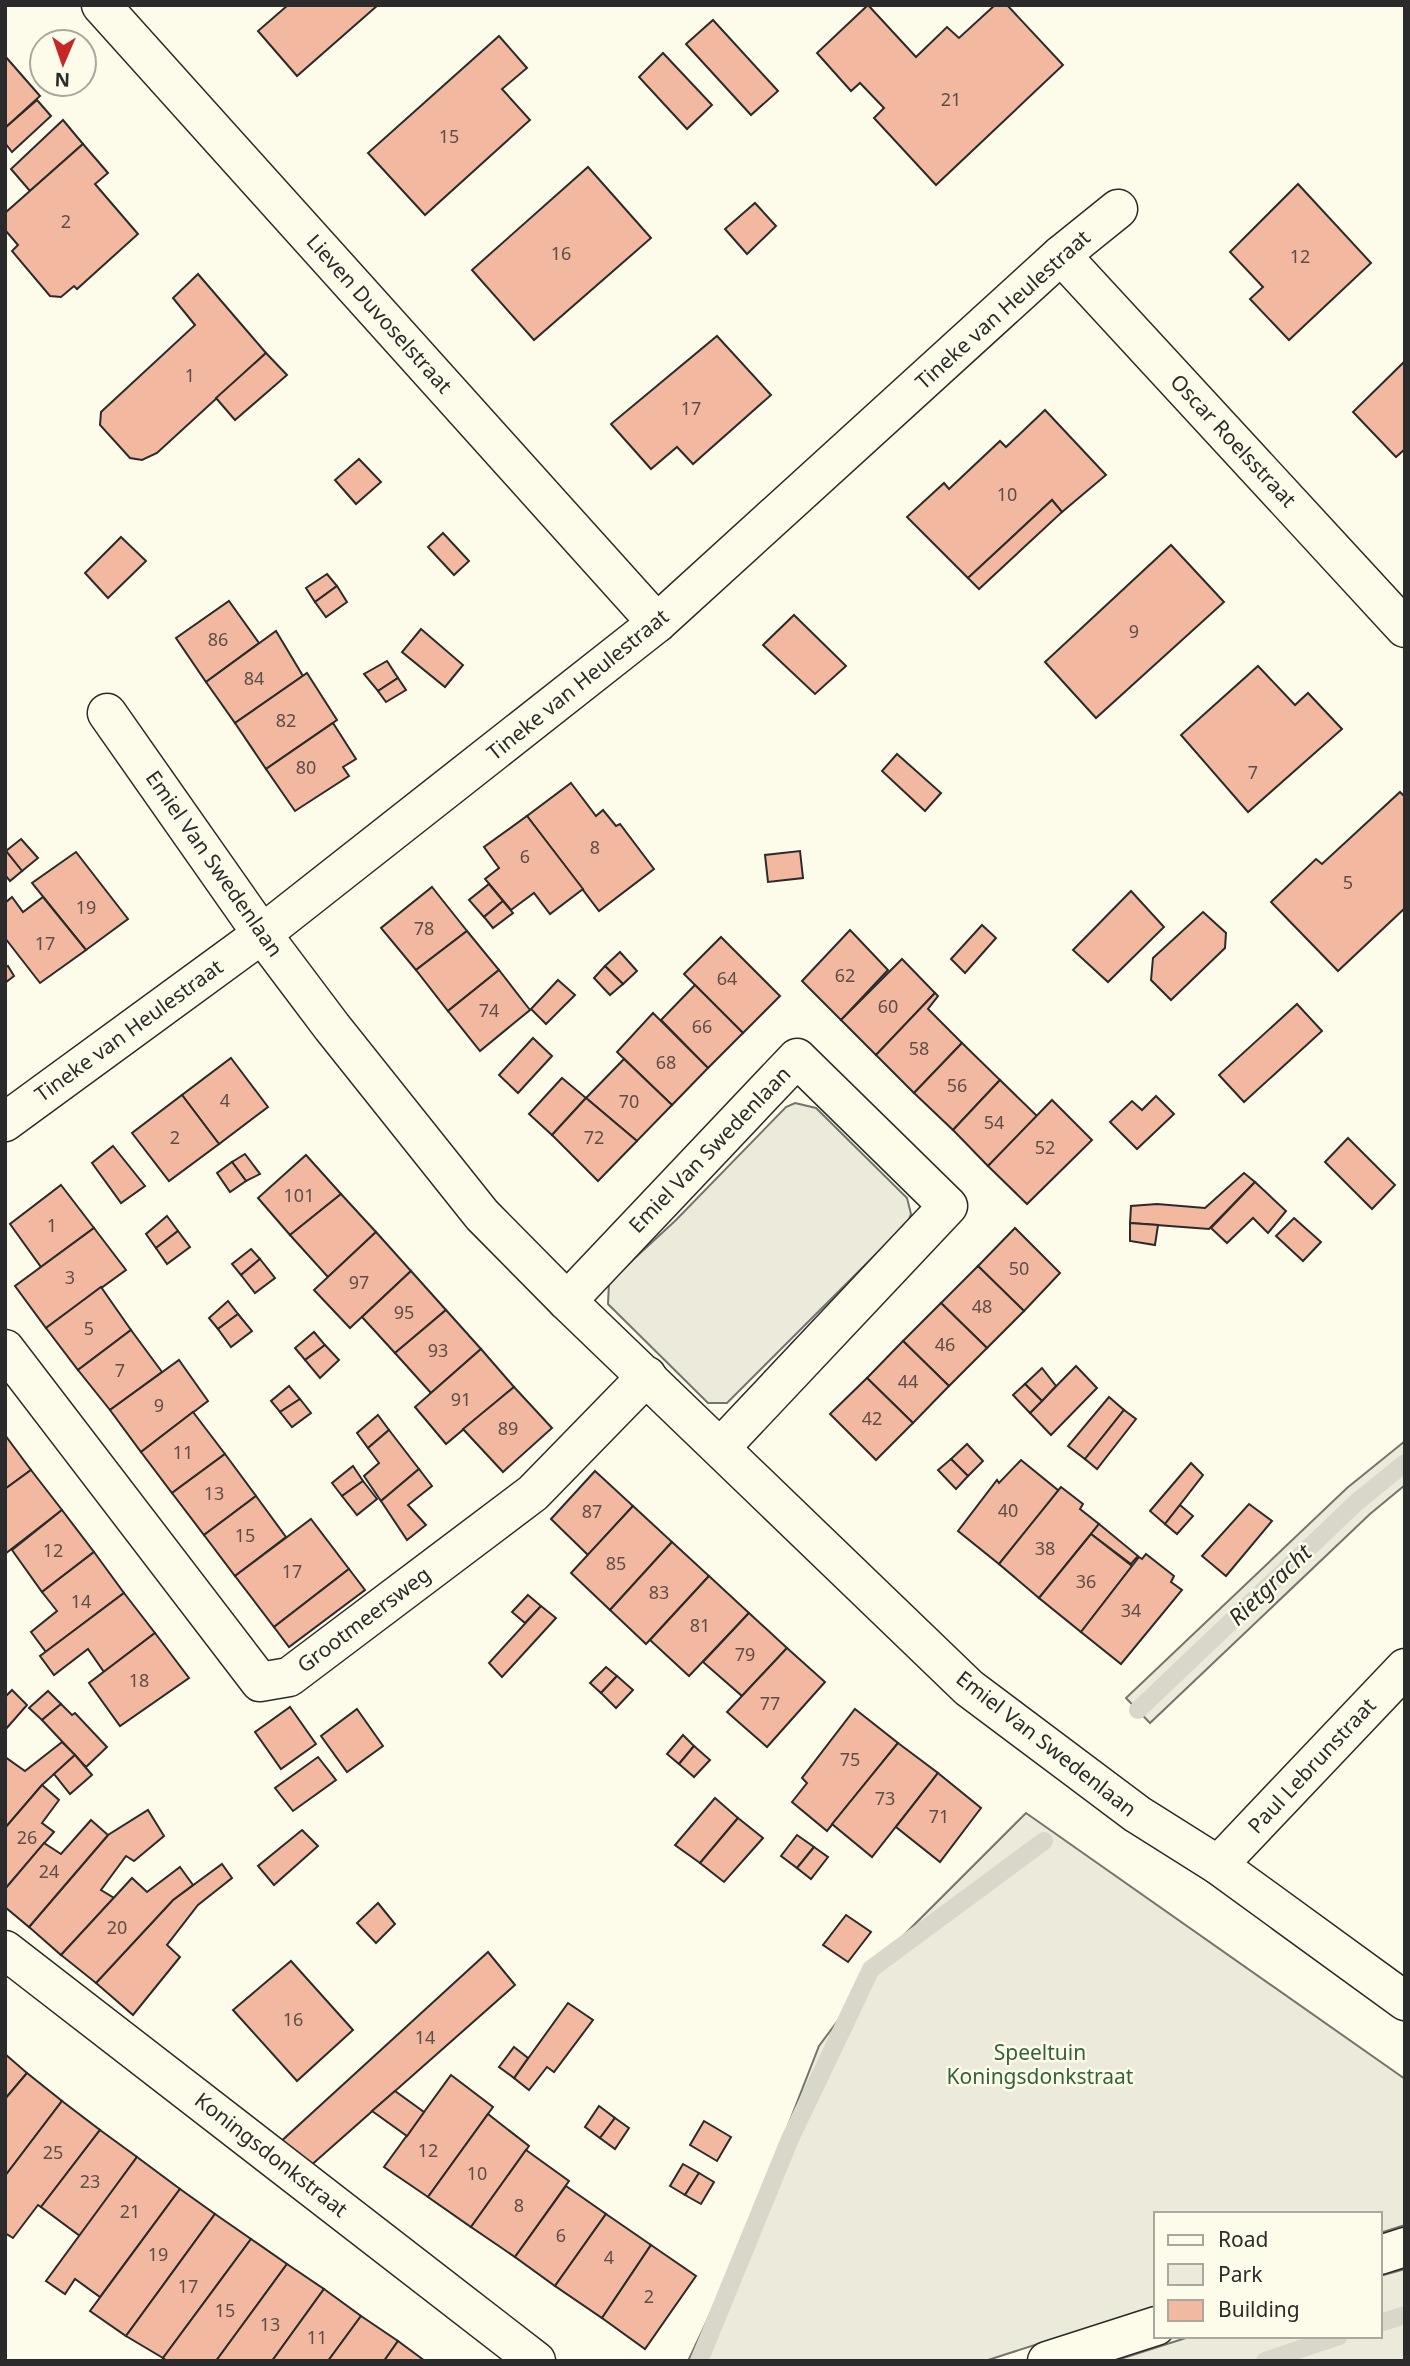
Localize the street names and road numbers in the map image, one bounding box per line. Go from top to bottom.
street label: Tineke van Heulestraat [909,223,1096,395]
street label: Lieven Duvoselstraat [301,228,459,399]
street label: Oscar Roelsstraat [1165,368,1303,513]
street label: Tineke van Heulestraat [481,602,674,766]
street label: Emiel Van Swedenlaan [140,765,290,962]
street label: Tineke van Heulestraat [29,952,228,1108]
street label: Emiel Van Swedenlaan [622,1060,796,1239]
street label: Grootmeersweg [291,1560,436,1678]
street label: Emiel Van Swedenlaan [951,1664,1142,1822]
street label: Paul Lebrunstraat [1241,1691,1382,1839]
street label: Koningsdonkstraat [189,2086,354,2223]

